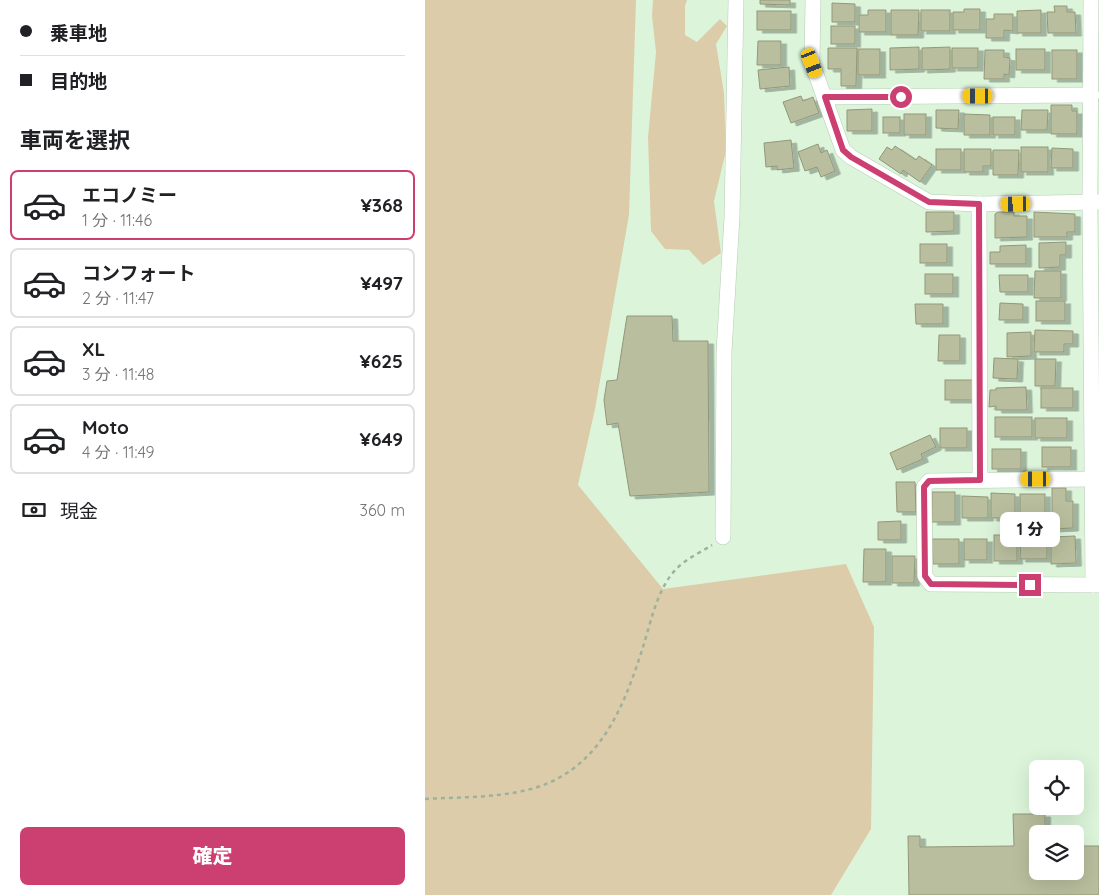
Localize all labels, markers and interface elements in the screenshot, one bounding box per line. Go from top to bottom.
text: 乗車地 [50,21,107,45]
car [799,46,824,80]
text: 目的地 [50,69,107,93]
route start [890,86,912,108]
car [963,89,993,104]
text: 車両を選択 [20,126,130,154]
icon: car [22,183,67,228]
text: エコノミー [82,183,177,207]
text: ¥368 [361,193,403,217]
car [1000,196,1031,212]
text: 1 分 · 11:46 [82,210,152,230]
icon: car [22,261,67,306]
text: コンフォート [82,261,195,285]
text: ¥497 [360,271,403,295]
text: 2 分 · 11:47 [82,288,154,308]
text: XL [82,337,105,361]
icon: car [22,339,67,384]
text: ¥625 [359,349,403,373]
text: 3 分 · 11:48 [82,364,155,384]
text: Moto [82,415,129,439]
icon: car [22,417,67,462]
text: ¥649 [360,427,403,451]
text: 4 分 · 11:49 [82,442,155,462]
car [1021,472,1051,487]
icon: cash [20,496,48,524]
text: 現金 [60,499,98,523]
text: 360 m [360,500,405,520]
callout: 1 分 [1000,512,1060,548]
text: 1 分 [1017,519,1043,539]
route end [1019,574,1041,596]
map controls [1029,760,1084,880]
button: locate [1029,760,1084,815]
button: layers [1029,825,1084,880]
button: 確定 [20,827,405,885]

